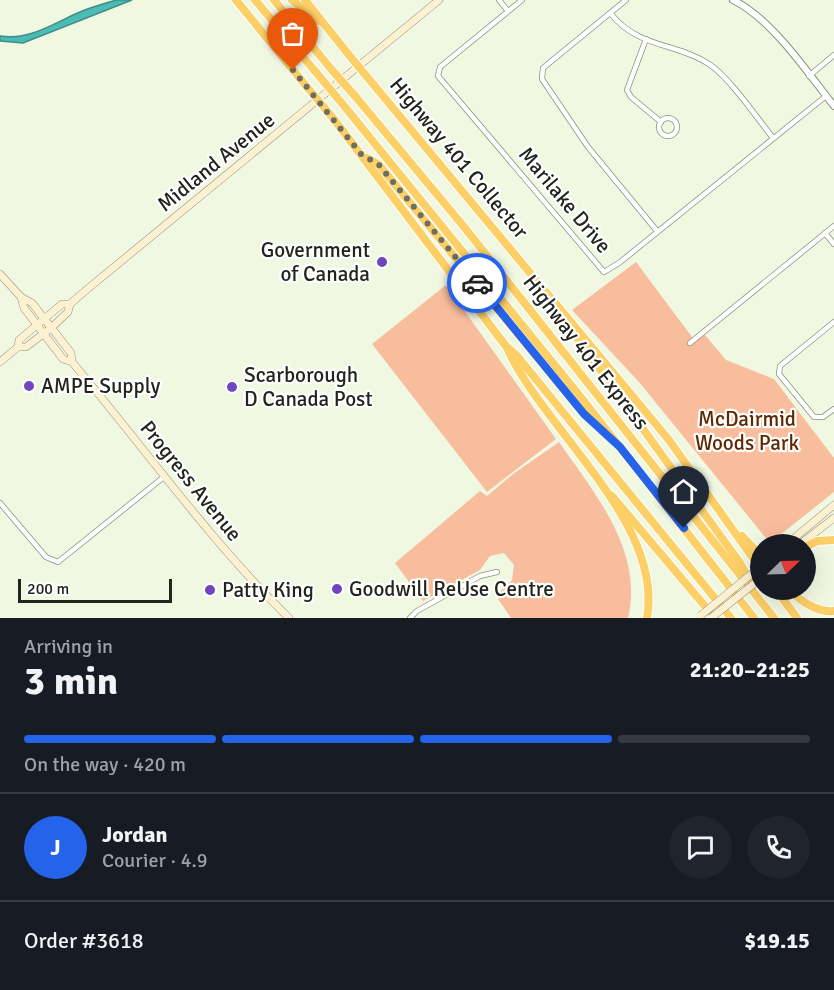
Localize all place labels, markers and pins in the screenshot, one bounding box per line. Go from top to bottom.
pin [267,8,318,70]
place label: Government of Canada [261,237,370,287]
marker: Government of Canada [375,255,389,269]
place label: Scarborough D Canada Post [244,362,373,412]
place label: AMPE Supply [41,373,161,399]
marker: AMPE Supply [22,379,36,393]
marker: Scarborough D Canada Post [225,380,239,394]
pin [658,466,709,528]
place label: Goodwill ReUse Centre [349,576,554,602]
place label: Patty King [222,577,314,603]
marker: Goodwill ReUse Centre [330,582,344,596]
marker: Patty King [203,583,217,597]

